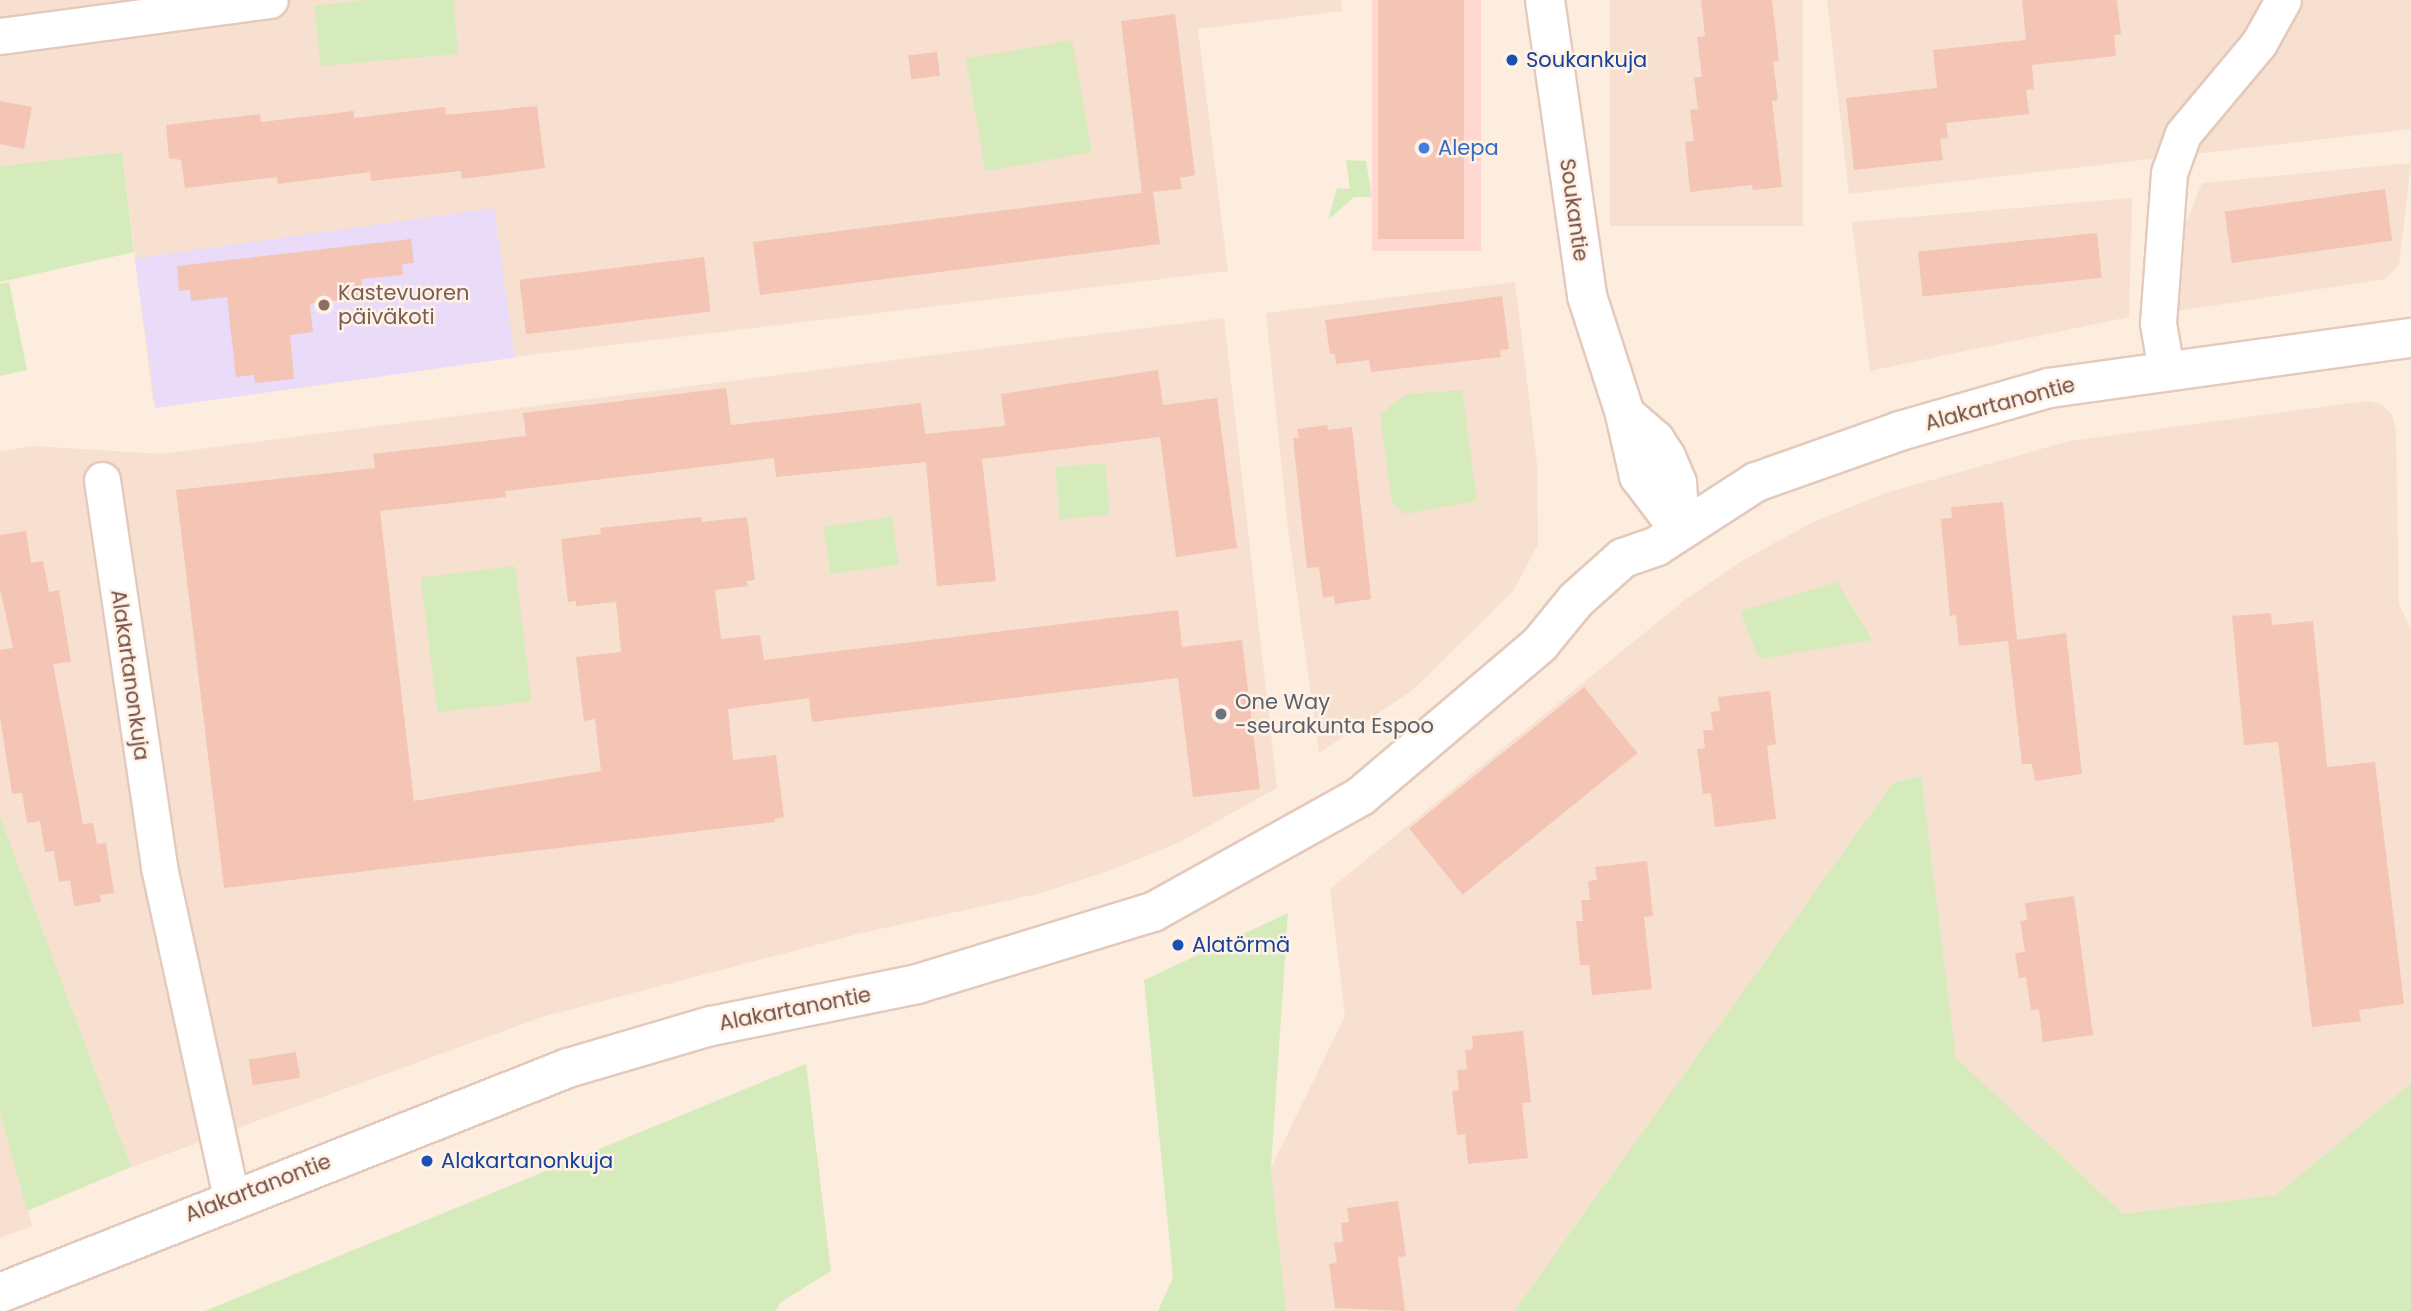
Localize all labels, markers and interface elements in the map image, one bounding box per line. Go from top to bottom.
place label: Soukankuja [1526,47,1647,73]
marker: Soukankuja [1504,52,1520,68]
place label: Alepa [1438,135,1499,161]
marker: Alepa [1416,140,1432,156]
street label: Soukantie [1554,157,1594,263]
place label: Kastevuoren päiväkoti [338,280,469,330]
marker: Kastevuoren päiväkoti [316,297,332,313]
street label: Alakartanontie [1922,372,2078,436]
street label: Alakartanonkuja [106,588,154,762]
place label: One Way -seurakunta Espoo [1235,689,1434,739]
marker: One Way -seurakunta Espoo [1213,706,1229,722]
place label: Alatörmä [1192,932,1290,958]
marker: Alatörmä [1170,937,1186,953]
street label: Alakartanontie [717,982,873,1036]
place label: Alakartanonkuja [441,1148,613,1174]
street label: Alakartanontie [181,1149,335,1227]
marker: Alakartanonkuja [419,1153,435,1169]

